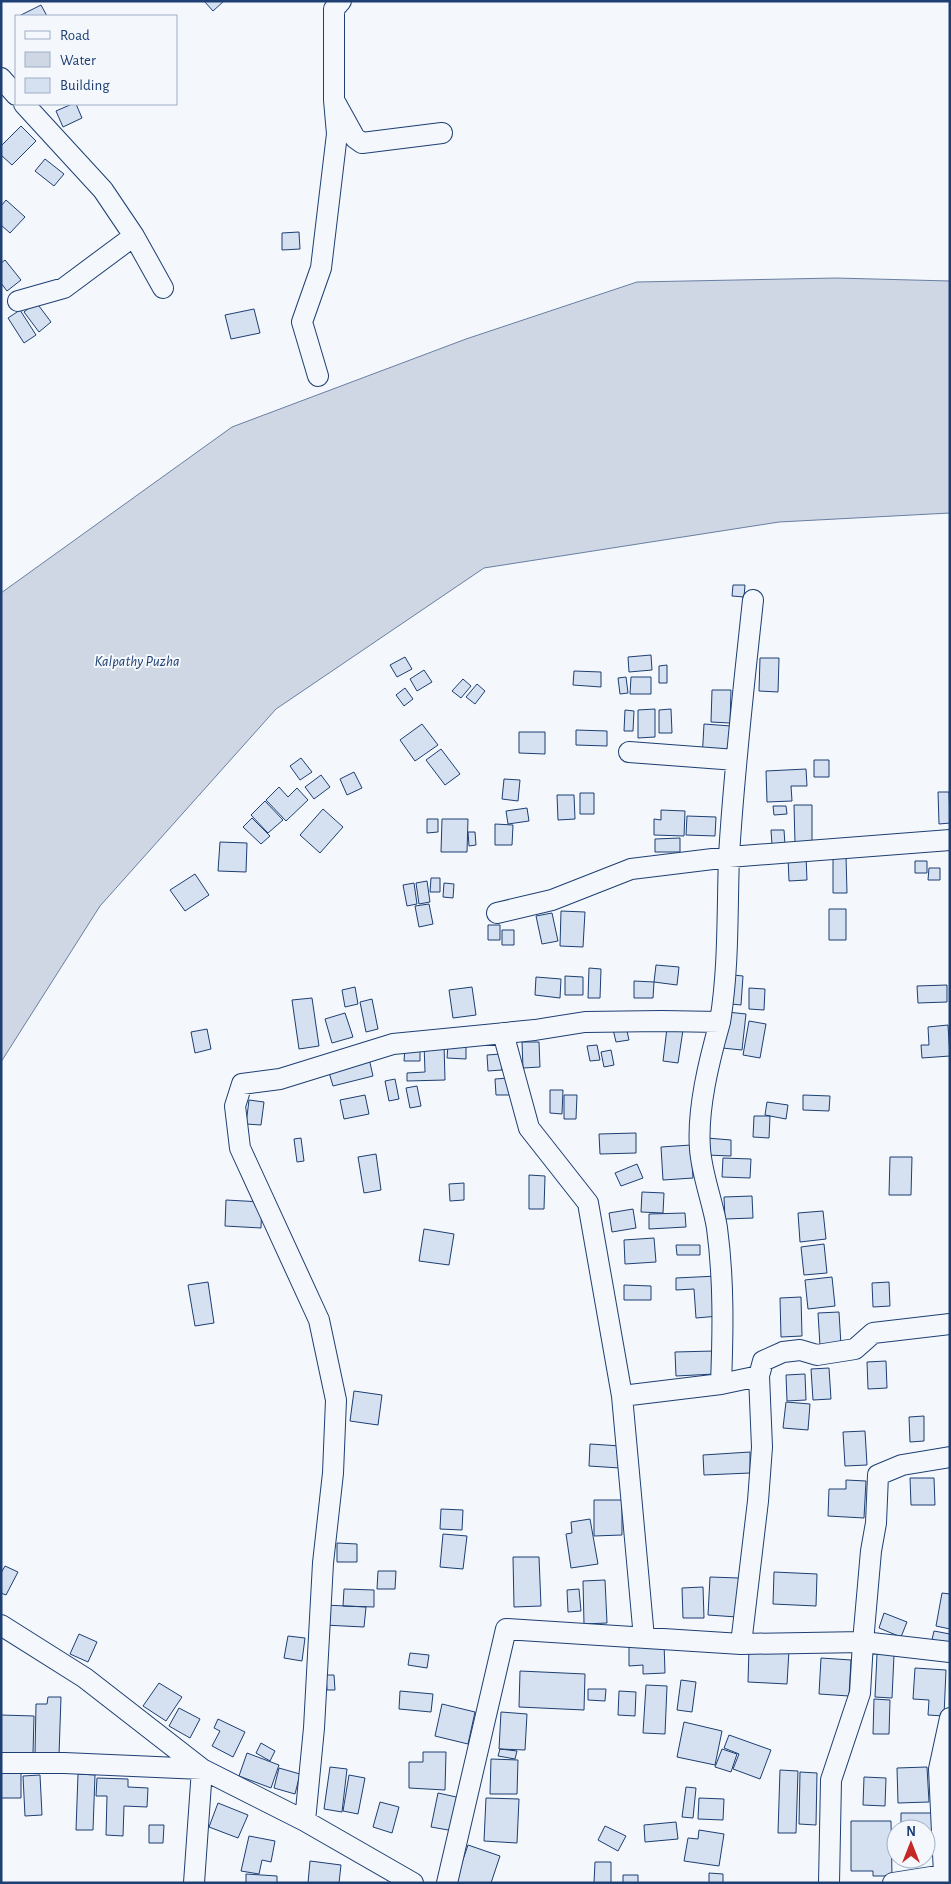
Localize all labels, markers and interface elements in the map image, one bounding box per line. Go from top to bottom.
legend [15,15,178,105]
text: Road [60,28,90,43]
text: Water [60,53,96,68]
text: Building [60,78,110,93]
water label: Kalpathy Puzha [94,654,180,669]
north arrow [886,1819,936,1869]
text: N [906,1825,916,1839]

